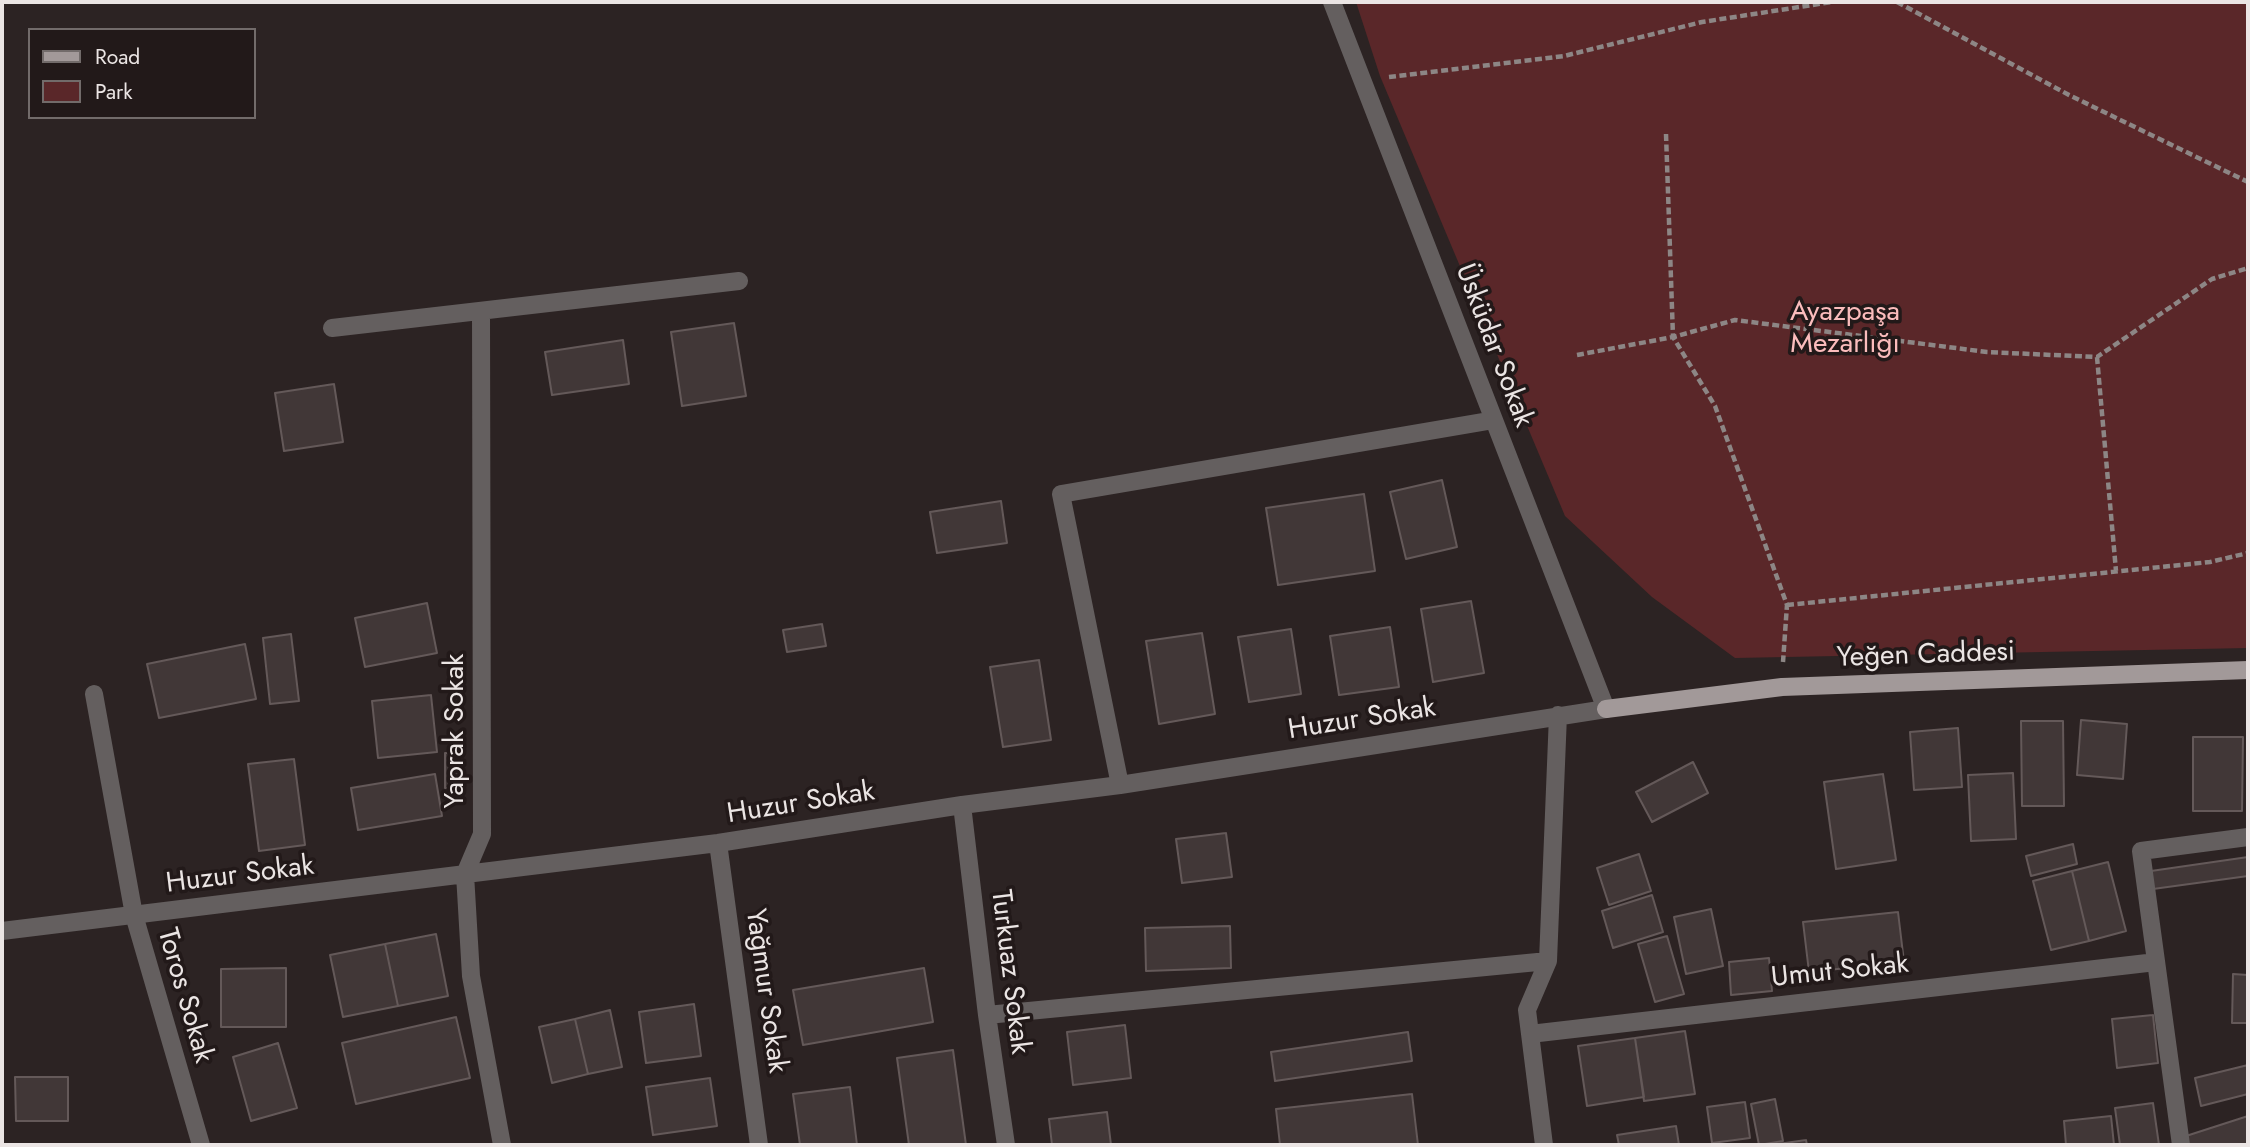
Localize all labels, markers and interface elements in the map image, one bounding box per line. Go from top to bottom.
legend [28,28,256,119]
text: Road [95,42,140,72]
text: Park [95,77,132,107]
street label: Üsküdar Sokak [1446,260,1540,432]
park label: Ayazpaşa Mezarlığı [1790,296,1900,362]
street label: Yeğen Caddesi [1836,636,2016,676]
street label: Yaprak Sokak [439,654,473,808]
street label: Huzur Sokak [1286,692,1438,748]
street label: Huzur Sokak [725,776,877,832]
street label: Huzur Sokak [164,850,316,902]
street label: Turkuaz Sokak [982,888,1036,1056]
street label: Yağmur Sokak [737,907,793,1075]
street label: Toros Sokak [149,925,219,1067]
street label: Umut Sokak [1770,948,1910,996]

